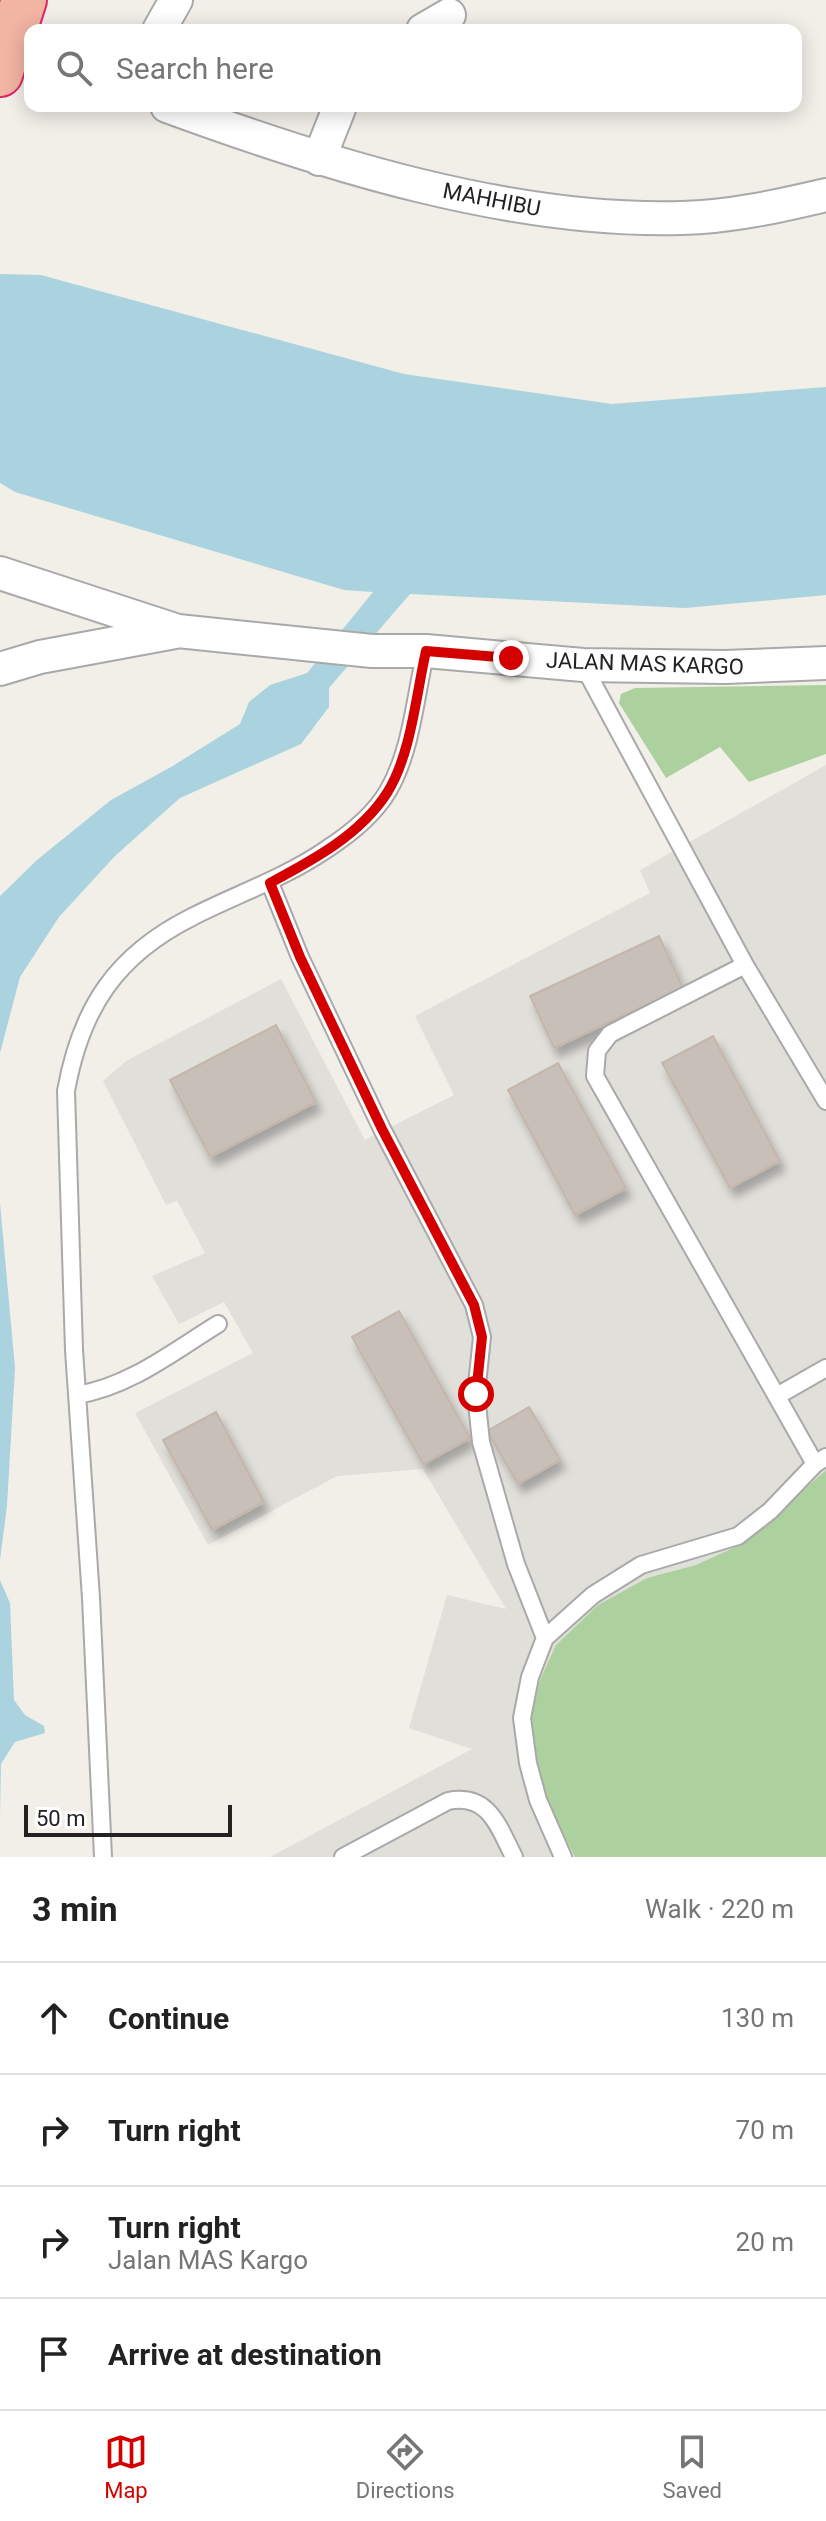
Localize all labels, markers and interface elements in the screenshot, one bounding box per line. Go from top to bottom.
search box [24,24,802,112]
icon: search [52,46,96,90]
text: Search here [116,51,274,86]
street label: MAHHIBU [441,178,543,221]
route end [493,640,529,676]
street label: JALAN MAS KARGO [546,648,744,679]
route start [458,1376,494,1412]
scale bar [24,1801,232,1837]
text: 50 m [36,1806,85,1831]
text: 3 min [32,1889,117,1929]
text: Walk · 220 m [645,1894,794,1924]
icon: ahead [32,1996,76,2040]
text: Continue [108,2001,229,2036]
text: 130 m [721,2003,794,2033]
icon: right [32,2108,76,2152]
text: Turn right [108,2113,241,2148]
text: 70 m [736,2115,794,2145]
text: Turn right [108,2210,241,2245]
icon: right [32,2220,76,2264]
text: 20 m [736,2227,794,2257]
text: Jalan MAS Kargo [108,2245,308,2275]
icon: arrive [32,2332,76,2376]
text: Arrive at destination [108,2337,382,2372]
tab: Map [104,2430,148,2503]
tab: Directions [356,2430,455,2503]
tab: Saved [663,2430,722,2503]

